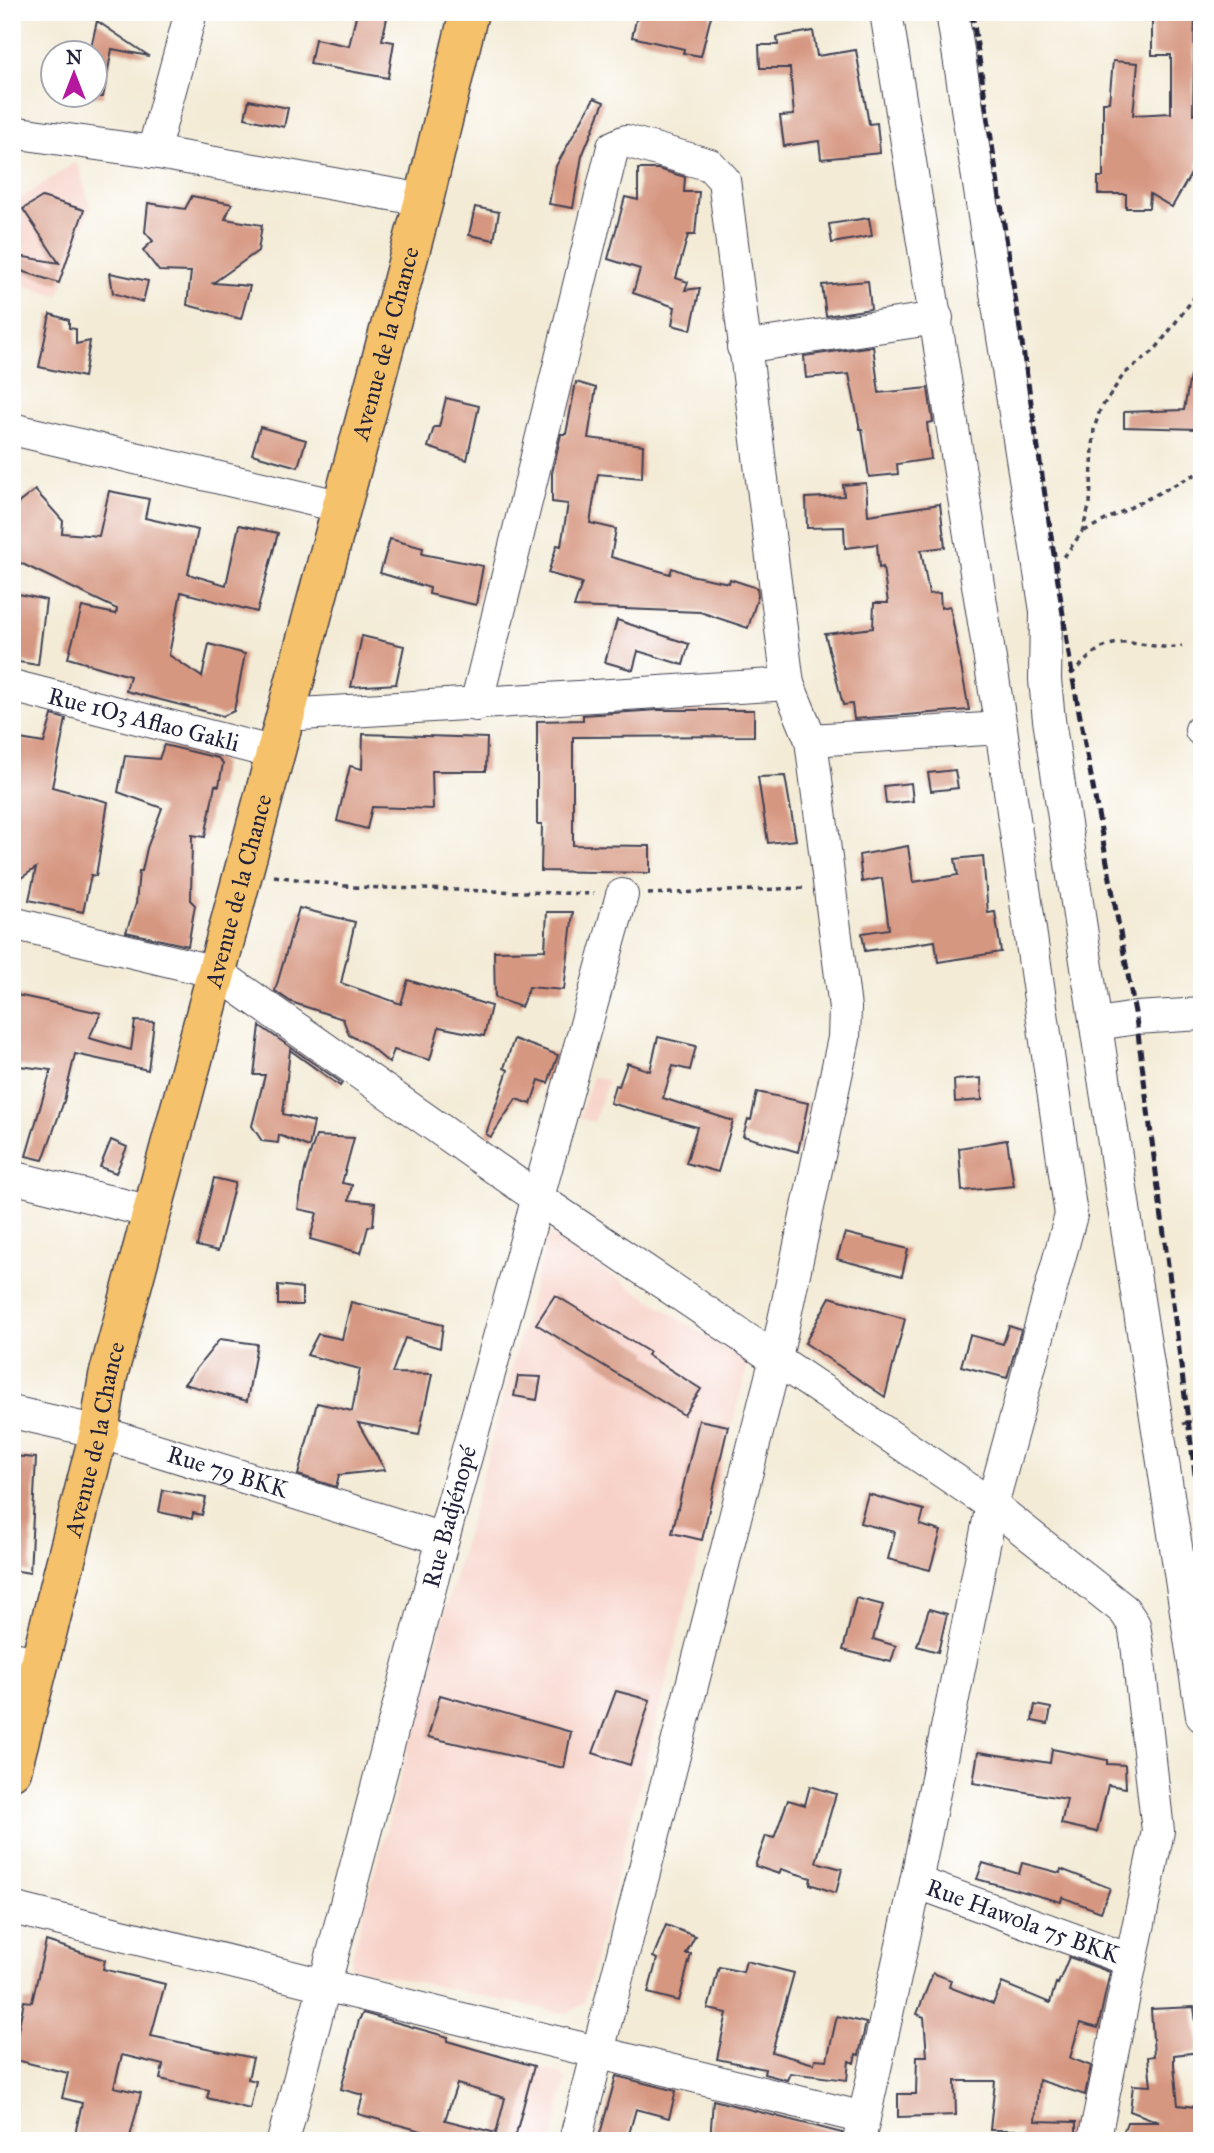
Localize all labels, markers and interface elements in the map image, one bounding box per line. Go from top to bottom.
north arrow [38,38,108,108]
text: N [66,46,82,69]
street label: Avenue de la Chance [345,243,426,444]
street label: Rue 1O3 Aflao Gakli [45,681,243,758]
street label: Avenue de la Chance [198,791,279,992]
street label: Avenue de la Chance [57,1338,132,1541]
street label: Rue 79 BKK [163,1439,293,1505]
street label: Rue Badjénopé [416,1442,483,1591]
street label: Rue Hawola 75 BKK [922,1872,1125,1970]

